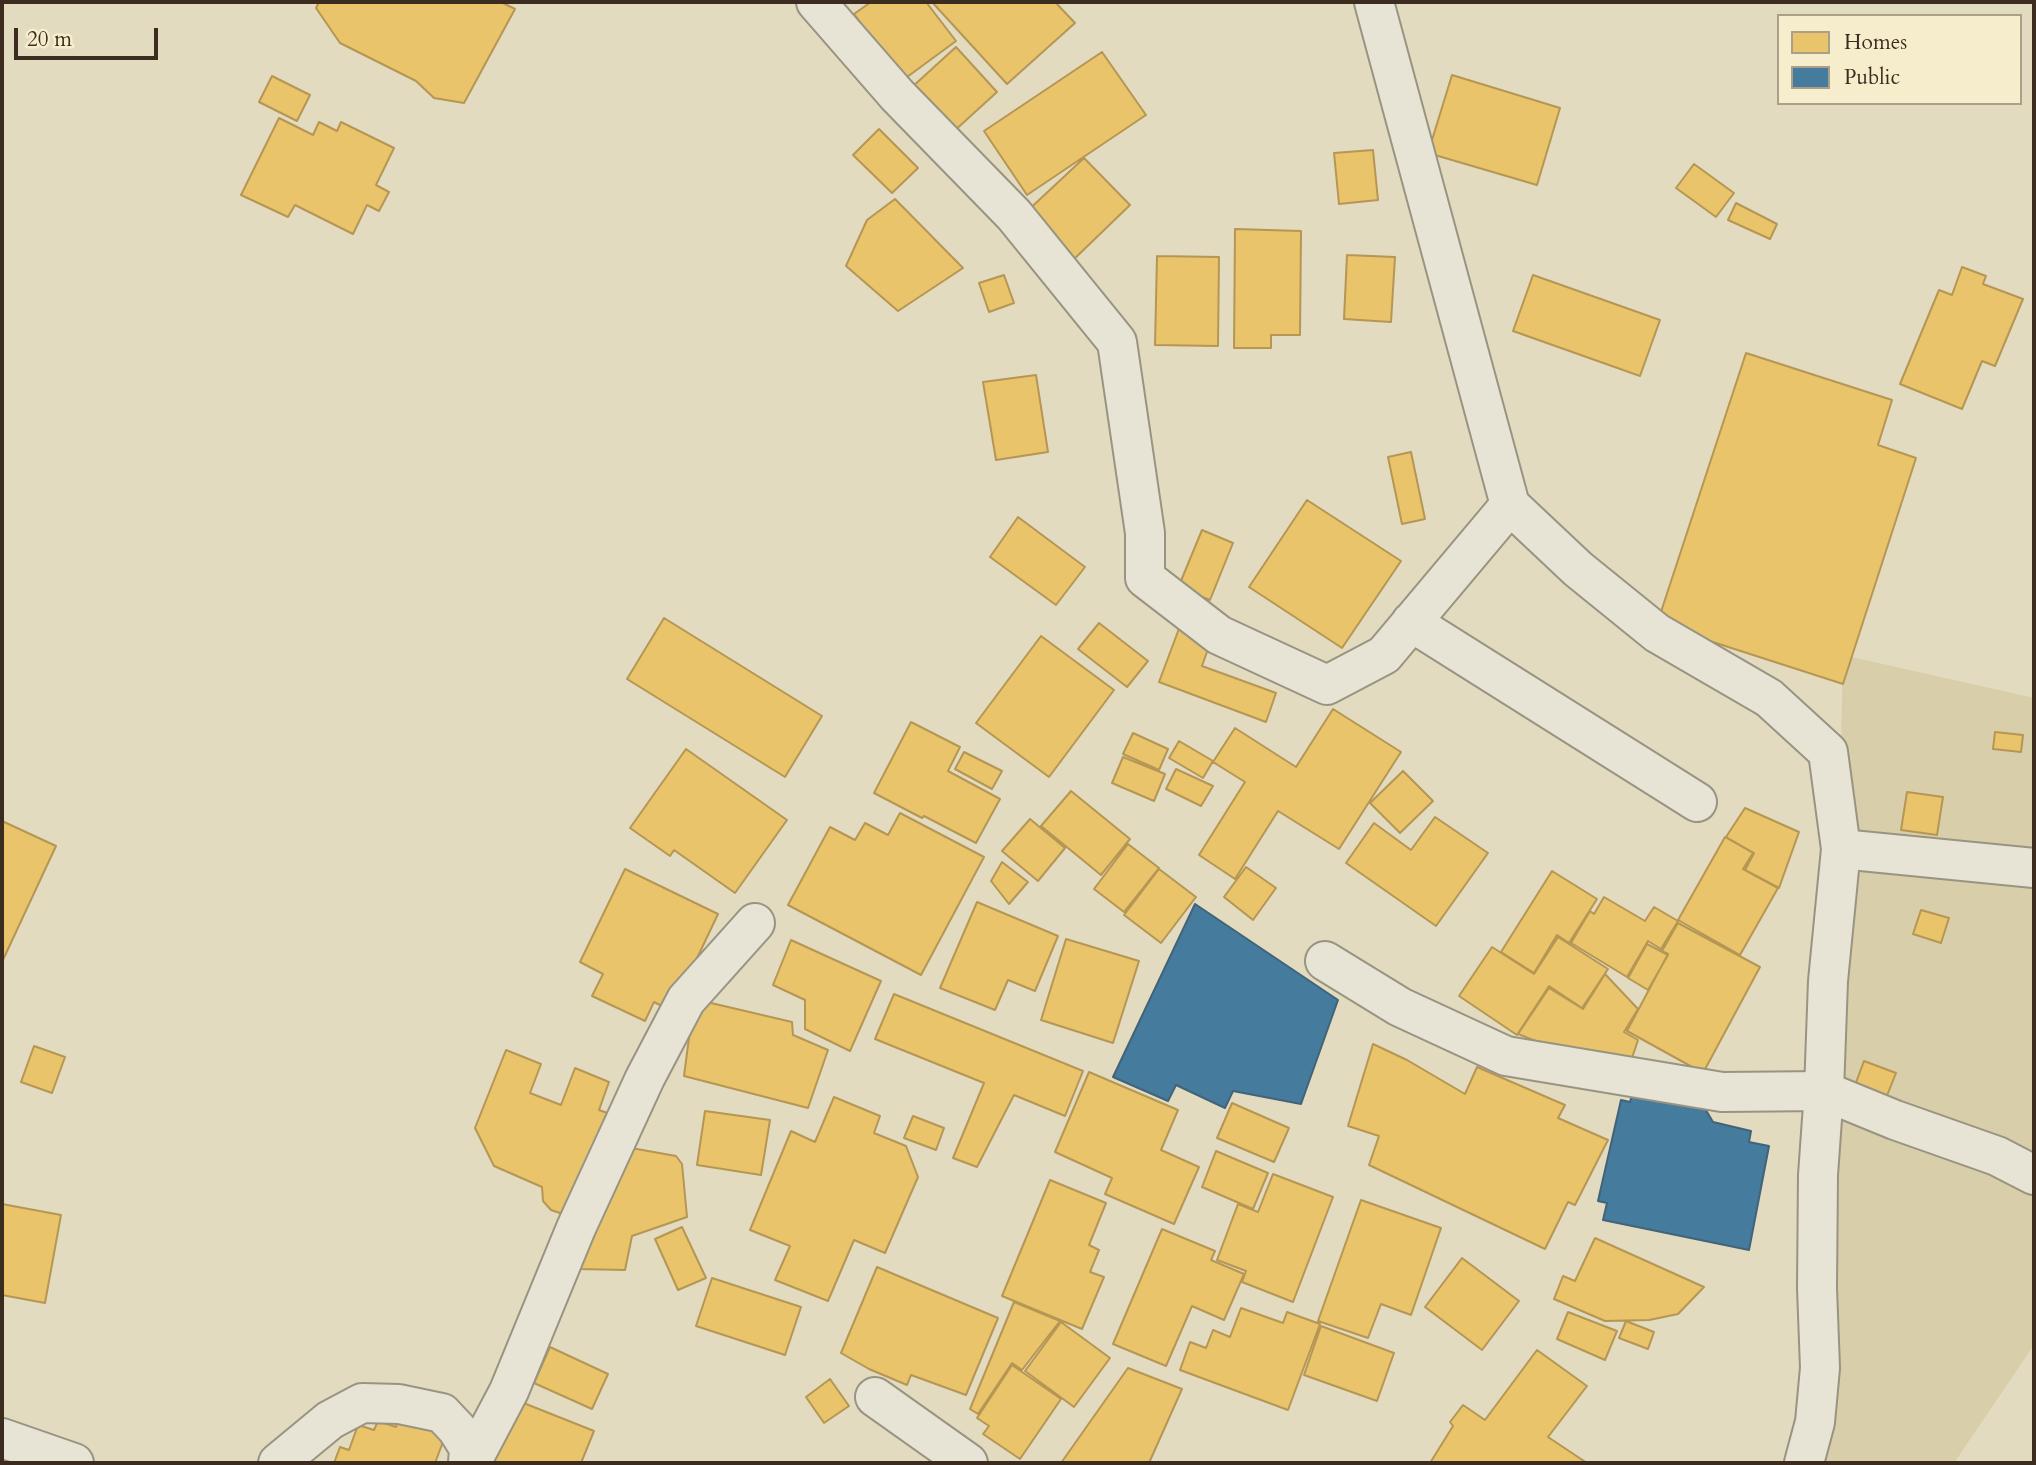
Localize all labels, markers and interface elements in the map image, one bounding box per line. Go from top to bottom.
scale bar [18,14,161,58]
legend [1777,14,2022,105]
text: 20 m [27,25,72,54]
text: Homes [1844,28,1907,57]
text: Public [1844,63,1900,92]

